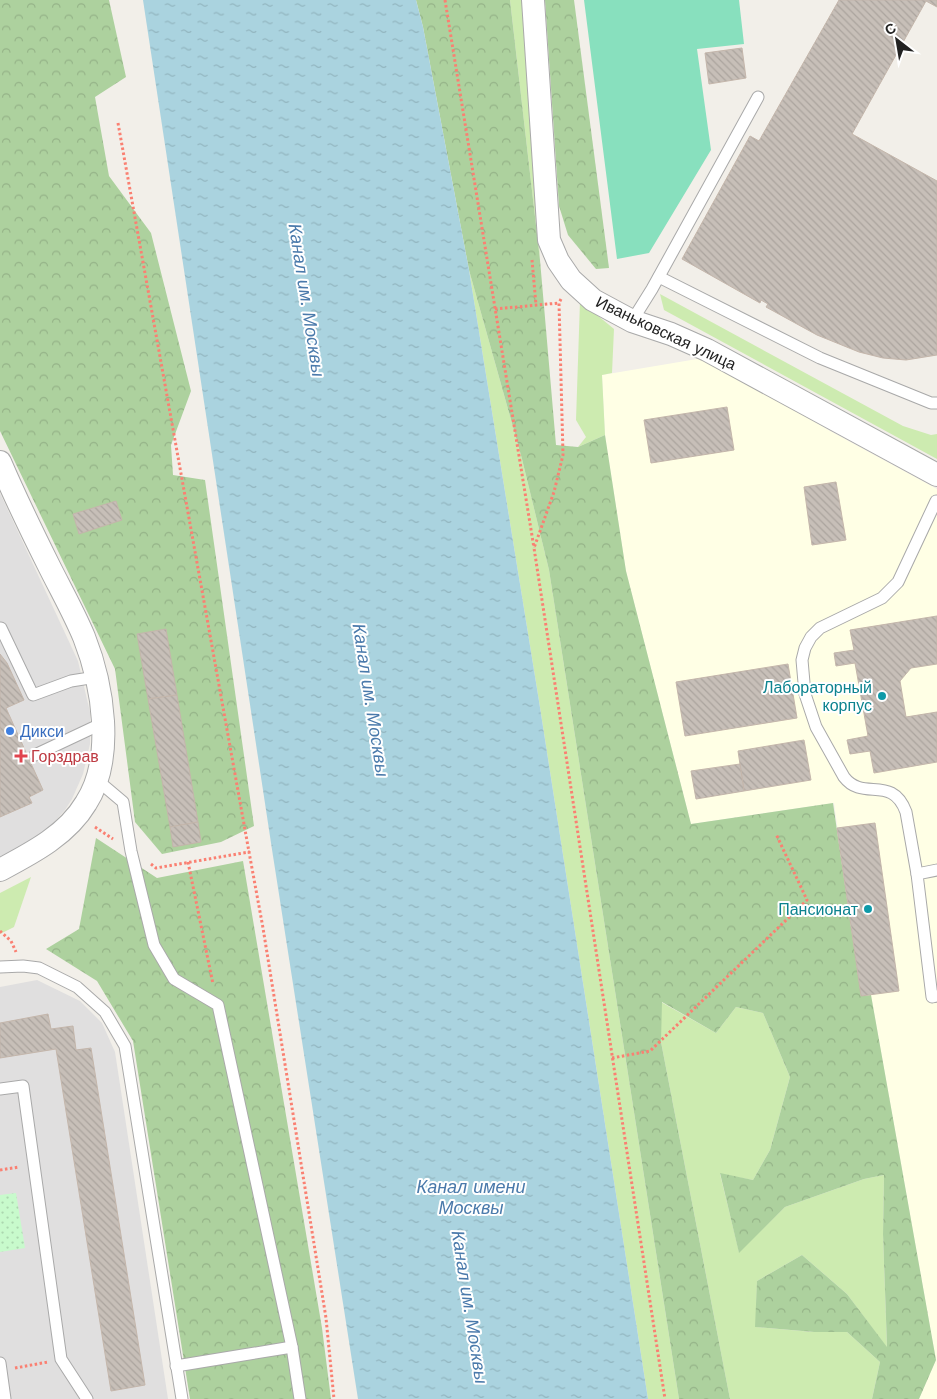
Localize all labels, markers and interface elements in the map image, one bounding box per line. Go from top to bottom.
north arrow [872,15,922,65]
text: С [882,19,899,38]
water label: Канал им. Москвы [285,222,329,378]
street label: Иваньковская улица [593,292,739,374]
water label: Канал им. Москвы [349,622,393,778]
place label: Лабораторный корпус [763,678,872,715]
marker: Лабораторный корпус [876,690,888,702]
place label: Дикси [20,722,64,741]
marker: Дикси [4,725,16,737]
place label: Горздрав [31,747,99,766]
marker: Горздрав [15,750,27,762]
place label: Пансионат [778,900,859,919]
marker: Пансионат [862,903,874,915]
water label: Канал имени Москвы [417,1176,525,1218]
water label: Канал им. Москвы [448,1229,492,1385]

